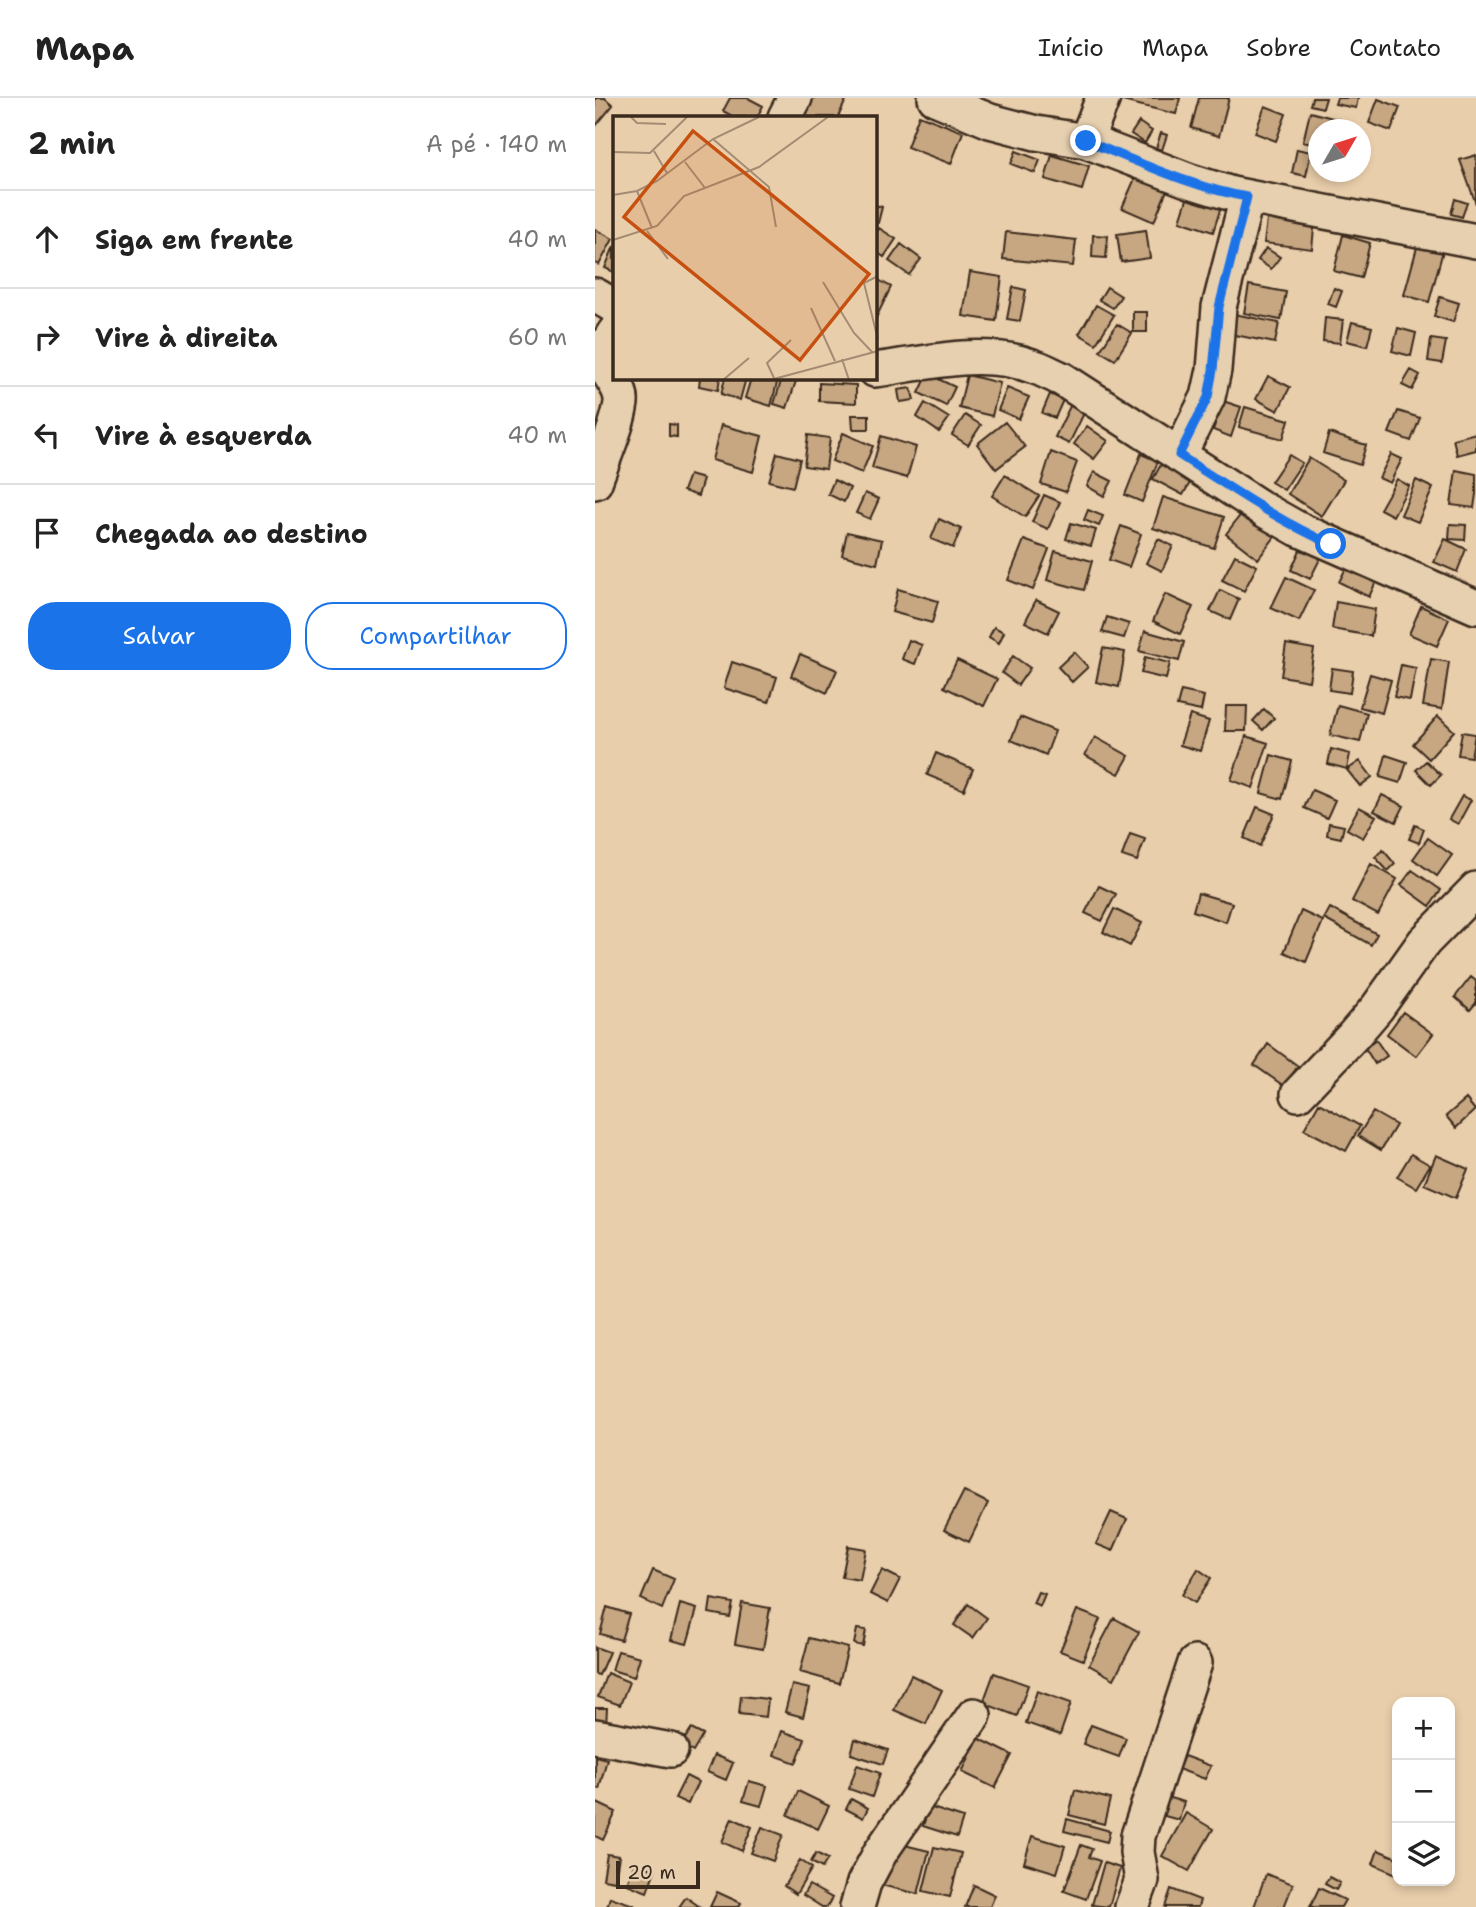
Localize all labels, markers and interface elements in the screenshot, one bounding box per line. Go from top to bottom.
text: Mapa [35,26,134,71]
text: Início [1038,32,1104,64]
text: Mapa [1142,32,1208,64]
text: Sobre [1246,32,1311,64]
text: Contato [1349,32,1441,64]
inset map [613,116,877,380]
north arrow [1308,119,1371,182]
text: 2 min [28,123,115,164]
route end [1070,125,1101,156]
text: A pé · 140 m [426,129,567,159]
icon: ahead [28,220,66,258]
text: Siga em frente [95,222,294,257]
text: 40 m [507,224,567,254]
icon: right [28,318,66,356]
text: Vire à direita [95,320,277,355]
text: 60 m [508,322,567,352]
icon: left [28,416,66,454]
text: Vire à esquerda [95,418,312,453]
text: 40 m [507,420,567,450]
icon: arrive [28,514,66,552]
text: Chegada ao destino [95,516,368,551]
route start [1315,528,1346,559]
button: Salvar [28,602,291,670]
button: Compartilhar [305,602,567,670]
map controls [1392,1697,1455,1886]
button: + [1392,1697,1455,1760]
button: − [1392,1760,1455,1823]
button: layers [1392,1823,1455,1886]
scale bar [616,1858,700,1890]
text: 20 m [627,1860,676,1885]

